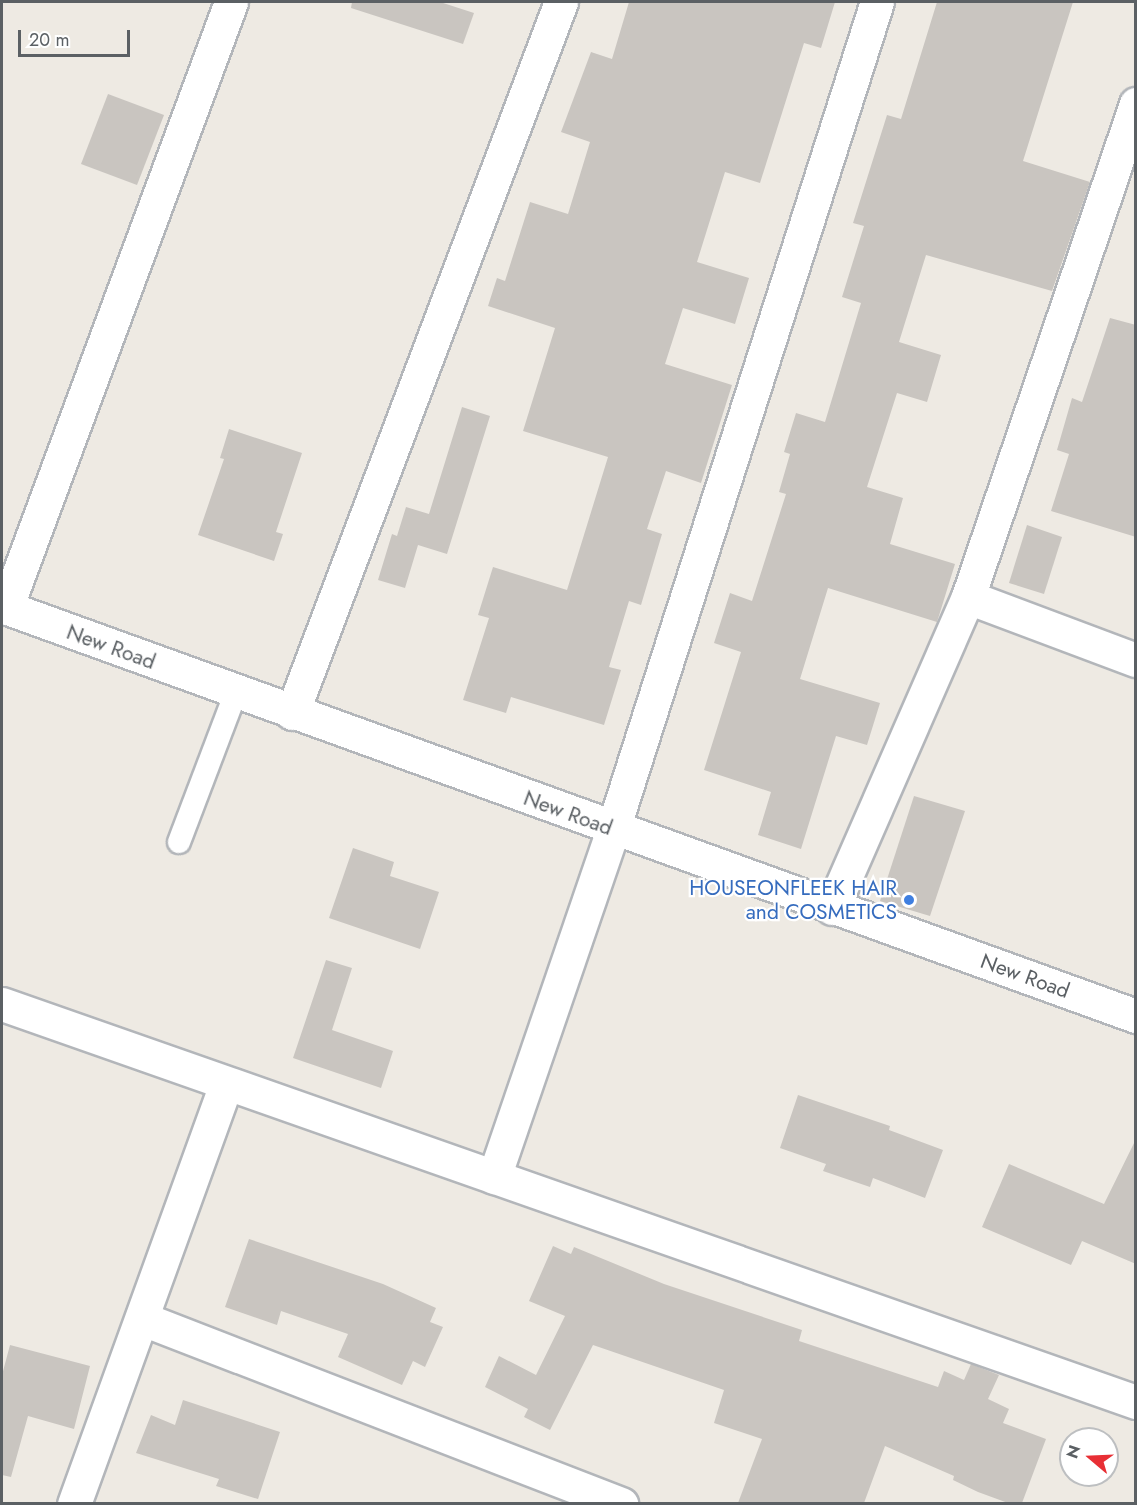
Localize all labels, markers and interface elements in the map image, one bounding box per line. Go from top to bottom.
scale bar [21,18,134,56]
text: 20 m [29,27,69,53]
street label: New Road [63,619,159,675]
street label: New Road [520,785,616,841]
place label: HOUSEONFLEEK HAIR and COSMETICS [689,875,897,925]
marker: HOUSEONFLEEK HAIR and COSMETICS [902,893,916,907]
street label: New Road [977,948,1073,1004]
north arrow [1059,1427,1119,1487]
text: N [1060,1442,1086,1461]

